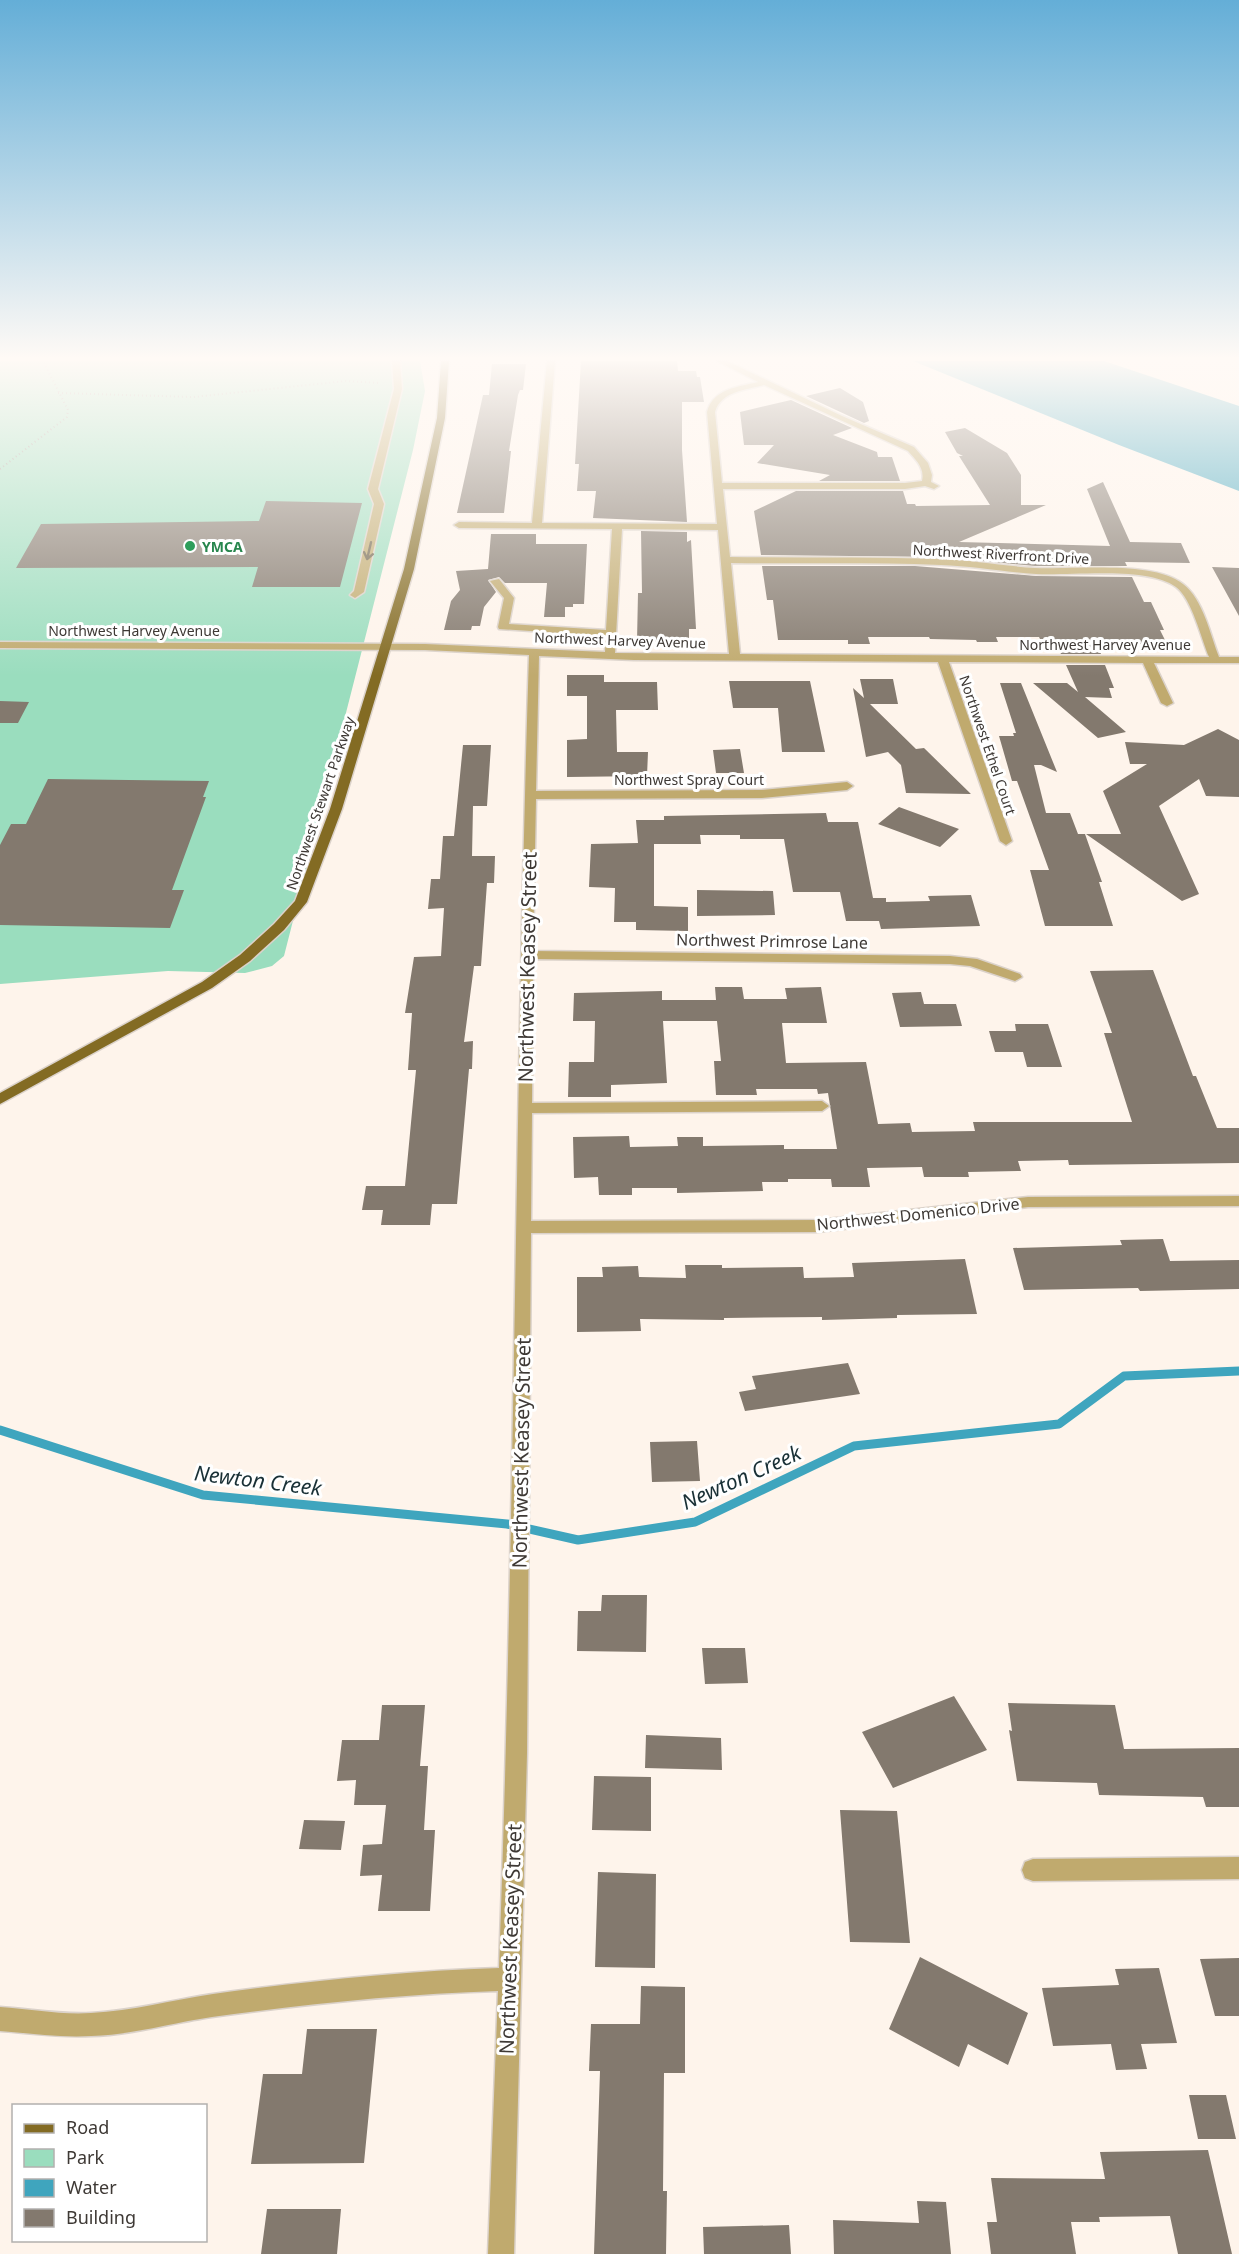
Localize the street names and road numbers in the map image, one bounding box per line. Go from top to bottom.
street label: Northwest Riverfront Drive [912,540,1090,568]
street label: Northwest Harvey Avenue [48,621,220,640]
street label: Northwest Harvey Avenue [534,628,706,652]
street label: Northwest Harvey Avenue [1019,635,1191,654]
street label: Northwest Ethel Court [955,673,1021,817]
street label: Northwest Stewart Parkway [281,713,359,892]
street label: Northwest Spray Court [614,770,764,789]
street label: Northwest Keasey Street [511,851,543,1083]
street label: Northwest Primrose Lane [676,928,868,954]
street label: Northwest Domenico Drive [816,1192,1020,1236]
street label: Northwest Keasey Street [505,1337,537,1569]
street label: Northwest Keasey Street [492,1823,528,2055]

